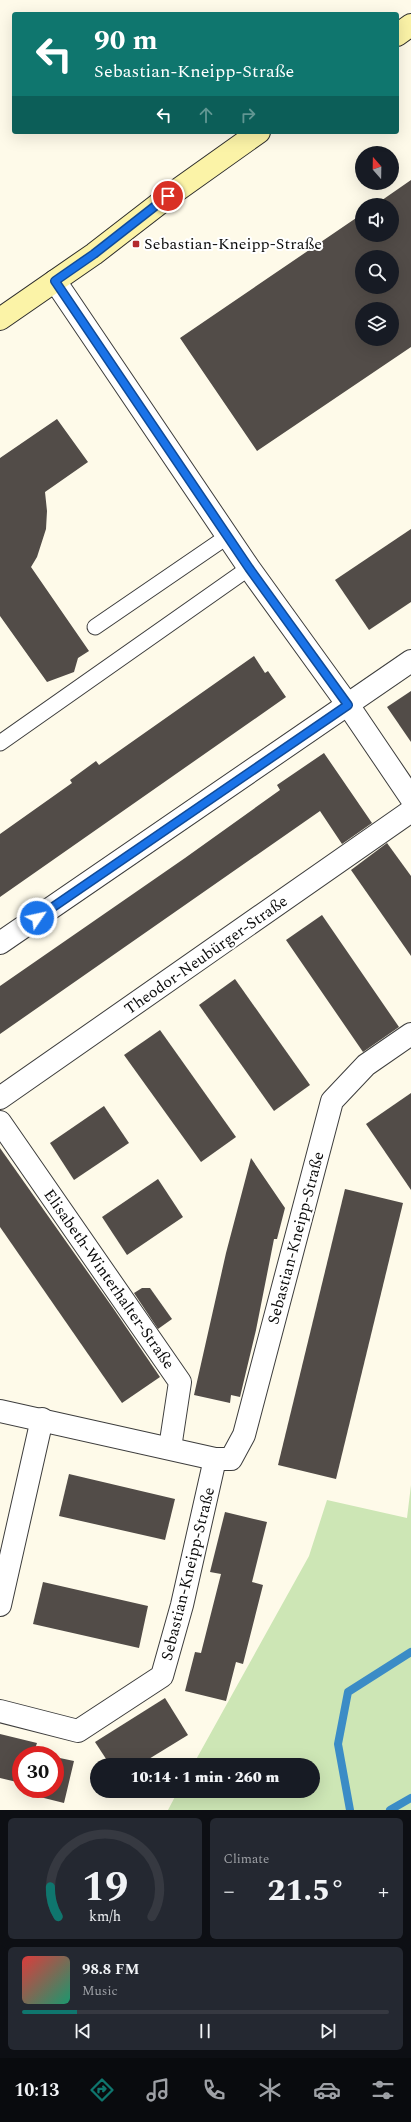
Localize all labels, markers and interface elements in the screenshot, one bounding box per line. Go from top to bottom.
text: 90 m [94,19,158,62]
icon: left [28,28,80,80]
text: Sebastian-Kneipp-Straße [94,58,294,85]
icon: left [153,104,175,126]
icon: ahead [195,104,217,126]
icon: right [237,104,259,126]
north arrow [355,146,399,190]
map controls [355,146,399,346]
pin [151,179,185,213]
icon: arrive [157,185,179,207]
button: sound [355,198,399,242]
place label: Sebastian-Kneipp-Straße [144,232,322,256]
marker: Sebastian-Kneipp-Straße [131,239,141,249]
button: search [355,250,399,294]
button: layers [355,302,399,346]
street label: Theodor-Neubürger-Straße [119,889,293,1021]
position arrow [16,897,58,939]
street label: Sebastian-Kneipp-Straße [261,1149,331,1327]
street label: Elisabeth-Winterhalter-Straße [37,1184,181,1374]
street label: Sebastian-Kneipp-Straße [155,1485,221,1663]
speed limit sign: 30 [12,1746,64,1798]
text: 10:14 · 1 min · 260 m [131,1766,279,1789]
text: Climate [224,1849,269,1869]
text: 19 [81,1855,128,1918]
text: 21.5° [268,1868,345,1914]
text: − [224,1875,235,1908]
text: + [378,1875,389,1908]
text: km/h [89,1905,121,1927]
text: 98.8 FM [82,1958,139,1981]
text: Music [82,1981,118,2001]
icon: previous [72,2020,94,2042]
icon: pause [194,2020,216,2042]
icon: next [317,2020,339,2042]
icon: directions [88,2076,116,2104]
icon: music [144,2076,172,2104]
icon: phone [200,2076,228,2104]
icon: climate [256,2076,284,2104]
icon: car [313,2076,341,2104]
icon: filters [369,2076,397,2104]
text: 10:13 [14,2077,59,2104]

